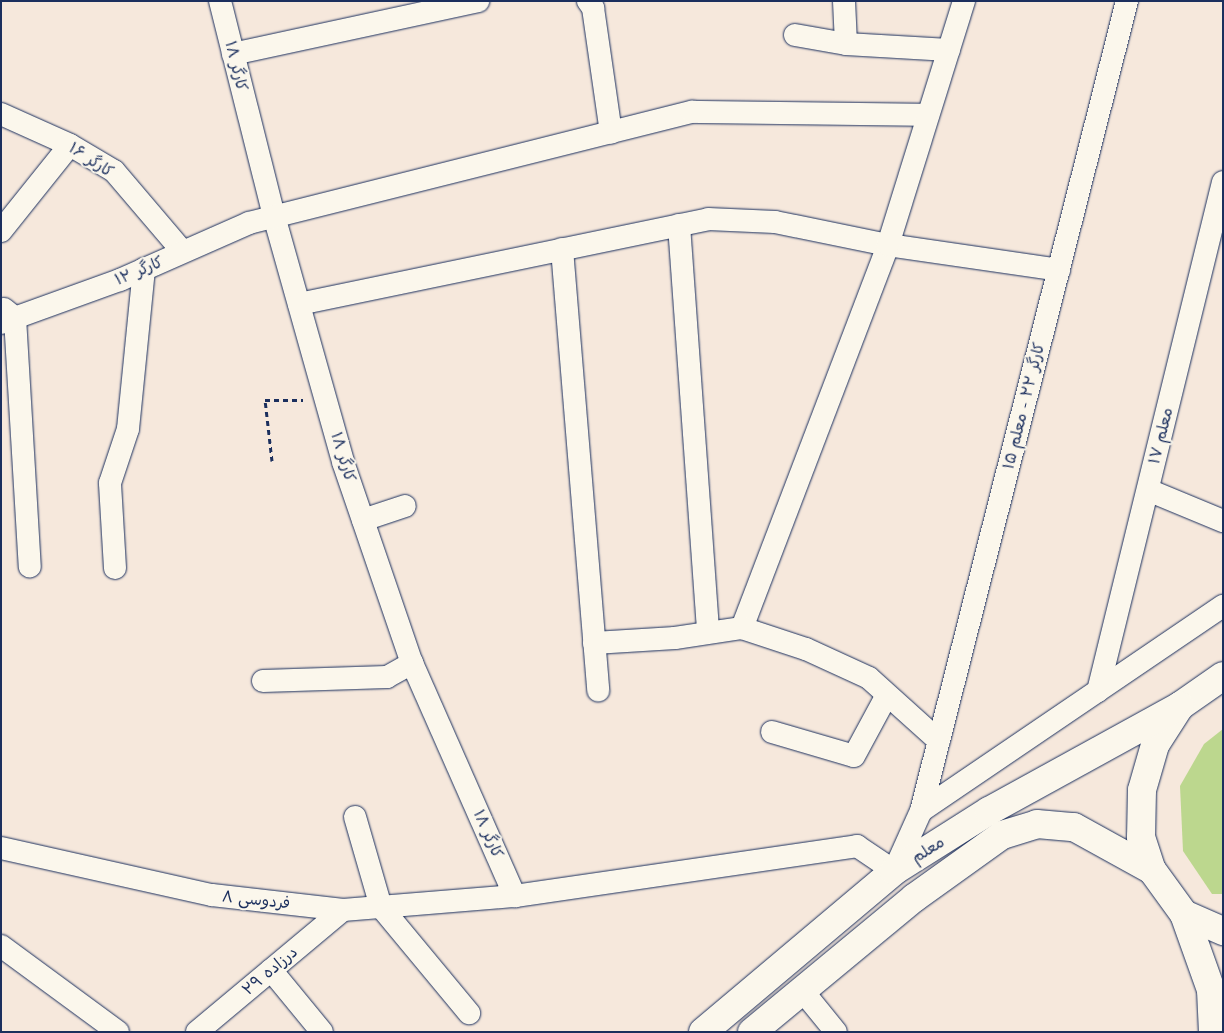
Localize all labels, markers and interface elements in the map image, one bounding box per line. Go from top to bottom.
street label: کارگر ۱۸ [221,39,251,93]
street label: کارگر ۱۶ [65,138,117,182]
street label: کارگر ۱۲ [112,252,166,290]
street label: کارگر ۲۲ - معلم ۱۵ [999,341,1049,471]
street label: معلم ۱۷ [1145,406,1177,466]
street label: کارگر ۱۸ [326,430,360,484]
street label: کارگر ۱۸ [469,807,507,861]
street label: معلم [908,833,948,867]
street label: فردوسی ۸ [221,887,291,913]
street label: درزاده ۲۹ [238,942,302,1000]

